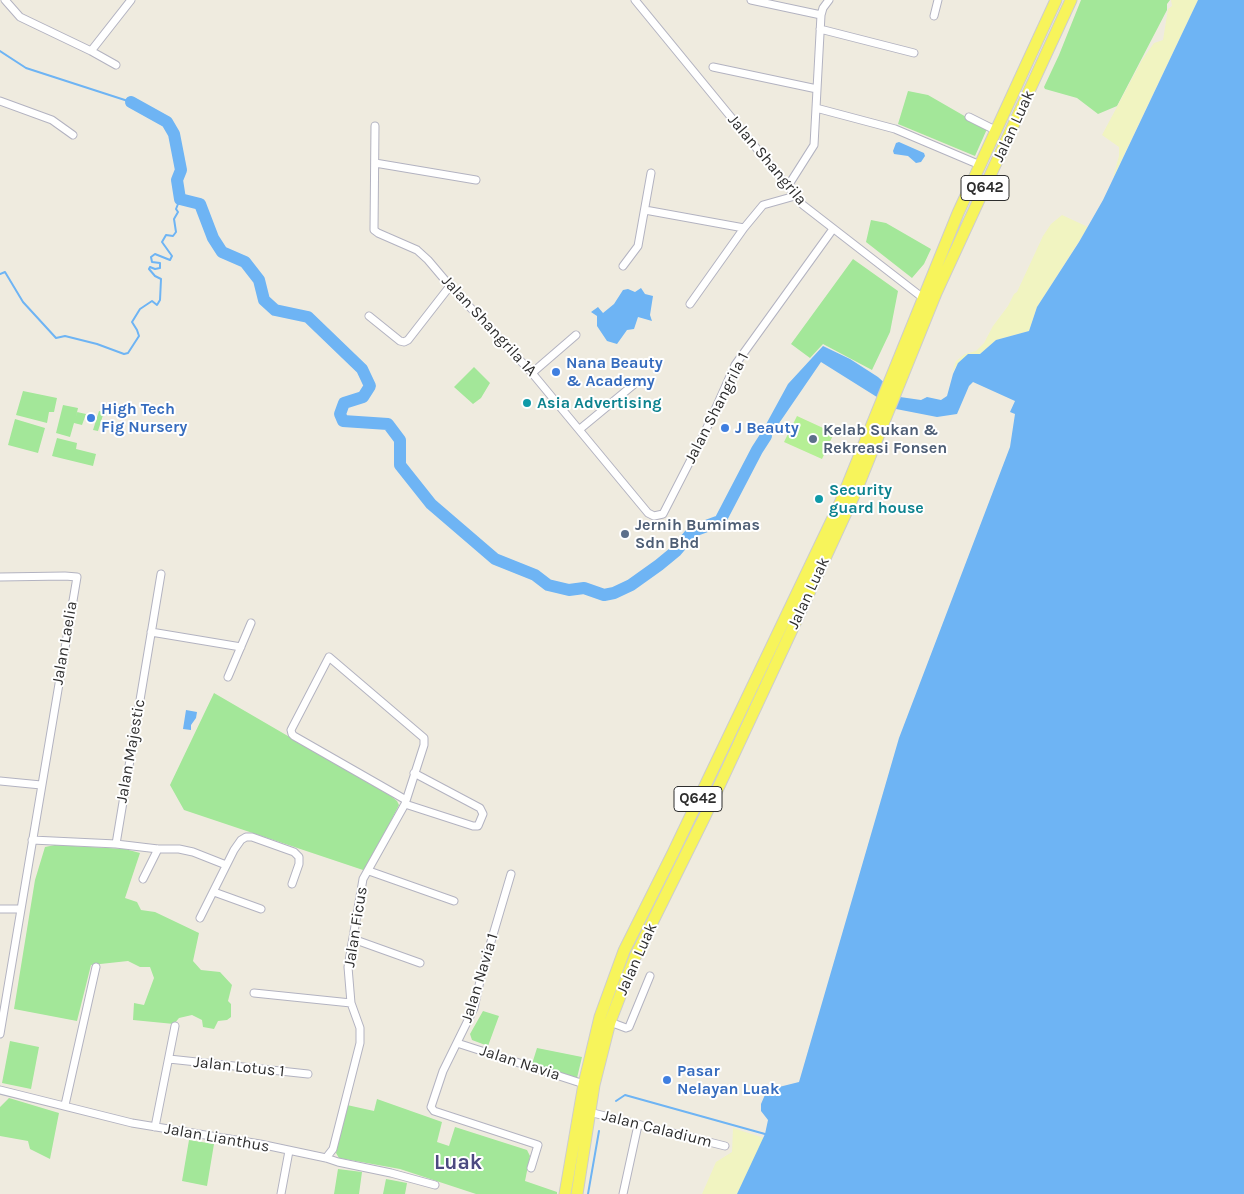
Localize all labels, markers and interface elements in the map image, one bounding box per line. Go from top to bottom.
street label: Jalan Luak [989,87,1039,165]
street label: Jalan Shangrila [723,111,811,209]
road number: Q642 [961,176,1009,200]
street label: Jalan Shangrila 1A [437,272,541,380]
street label: Jalan Shangrila 1 [681,349,753,467]
place label: Nana Beauty & Academy [566,353,663,391]
marker: Nana Beauty & Academy [550,366,562,378]
place label: Asia Advertising [537,393,662,413]
marker: Asia Advertising [521,397,533,409]
place label: High Tech Fig Nursery [101,399,187,437]
marker: High Tech Fig Nursery [85,412,97,424]
place label: J Beauty [735,418,799,438]
place label: Kelab Sukan & Rekreasi Fonsen [823,420,947,458]
marker: J Beauty [719,422,731,434]
marker: Kelab Sukan & Rekreasi Fonsen [807,433,819,445]
place label: Security guard house [829,480,924,518]
marker: Security guard house [813,493,825,505]
place label: Jernih Bumimas Sdn Bhd [635,515,760,553]
marker: Jernih Bumimas Sdn Bhd [619,528,631,540]
street label: Jalan Luak [784,554,834,632]
street label: Jalan Laelia [48,600,82,686]
street label: Jalan Majestic [112,698,150,804]
road number: Q642 [674,786,722,812]
street label: Jalan Ficus [340,885,372,969]
street label: Jalan Luak [613,920,661,998]
street label: Jalan Navia 1 [457,931,503,1025]
street label: Jalan Navia [477,1041,563,1085]
street label: Jalan Lotus 1 [193,1053,285,1081]
place label: Pasar Nelayan Luak [677,1061,779,1099]
marker: Pasar Nelayan Luak [661,1074,673,1086]
street label: Jalan Caladium [600,1106,714,1152]
street label: Jalan Lianthus [163,1119,271,1157]
district label: Luak [434,1150,482,1176]

